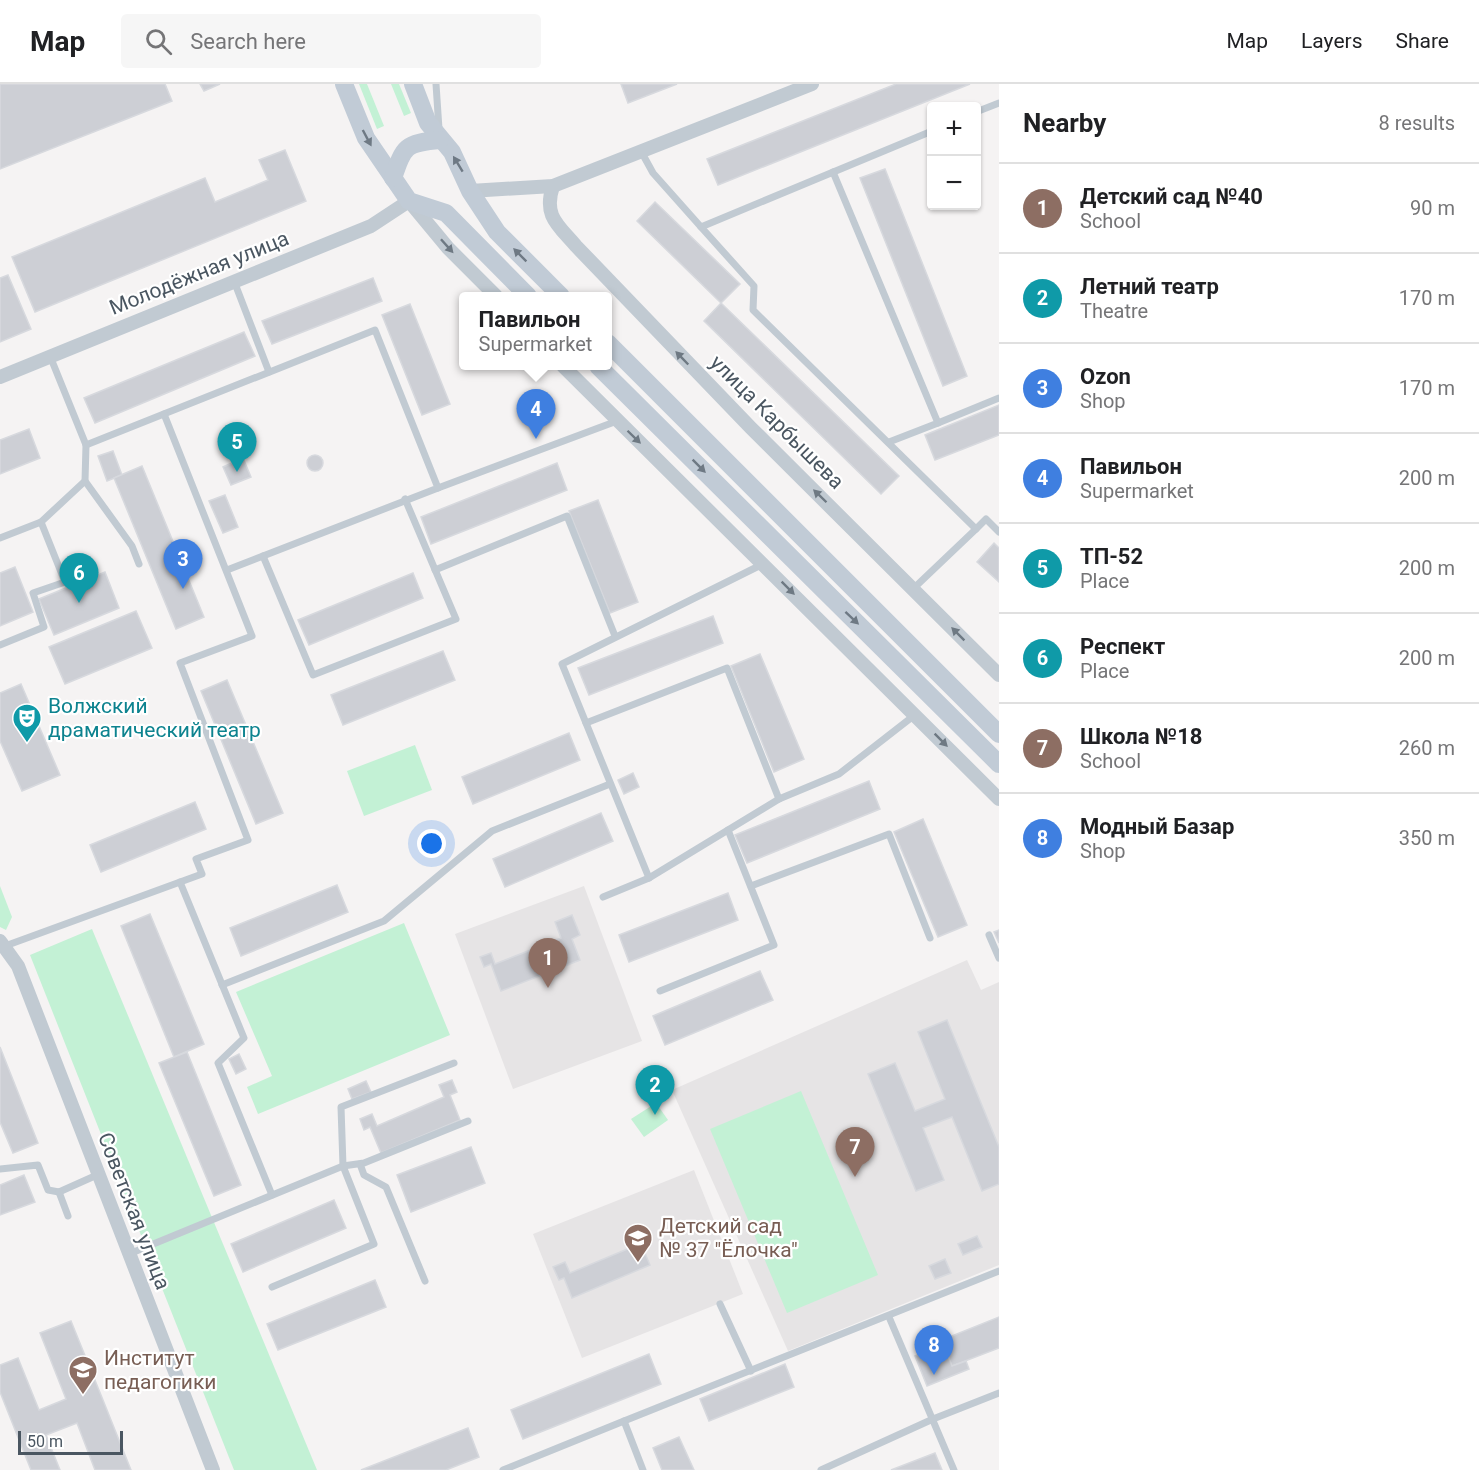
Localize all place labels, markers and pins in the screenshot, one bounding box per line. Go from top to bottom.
pin: 4 [516,390,556,439]
pin: 5 [218,422,256,472]
pin: 3 [164,540,202,589]
pin: 6 [60,554,98,603]
place label: Волжский драматический театр [48,694,261,742]
theatre icon: Волжский драматический театр [11,702,43,744]
pin: 1 [528,938,568,988]
pin: 2 [636,1066,674,1115]
pin: 7 [836,1128,874,1177]
place label: Детский сад № 37 "Ёлочка" [659,1214,798,1262]
school or university icon: Детский сад № 37 "Ёлочка" [622,1222,654,1264]
pin: 8 [914,1326,954,1375]
place label: Институт педагогики [104,1346,216,1394]
school or university icon: Институт педагогики [67,1354,99,1396]

